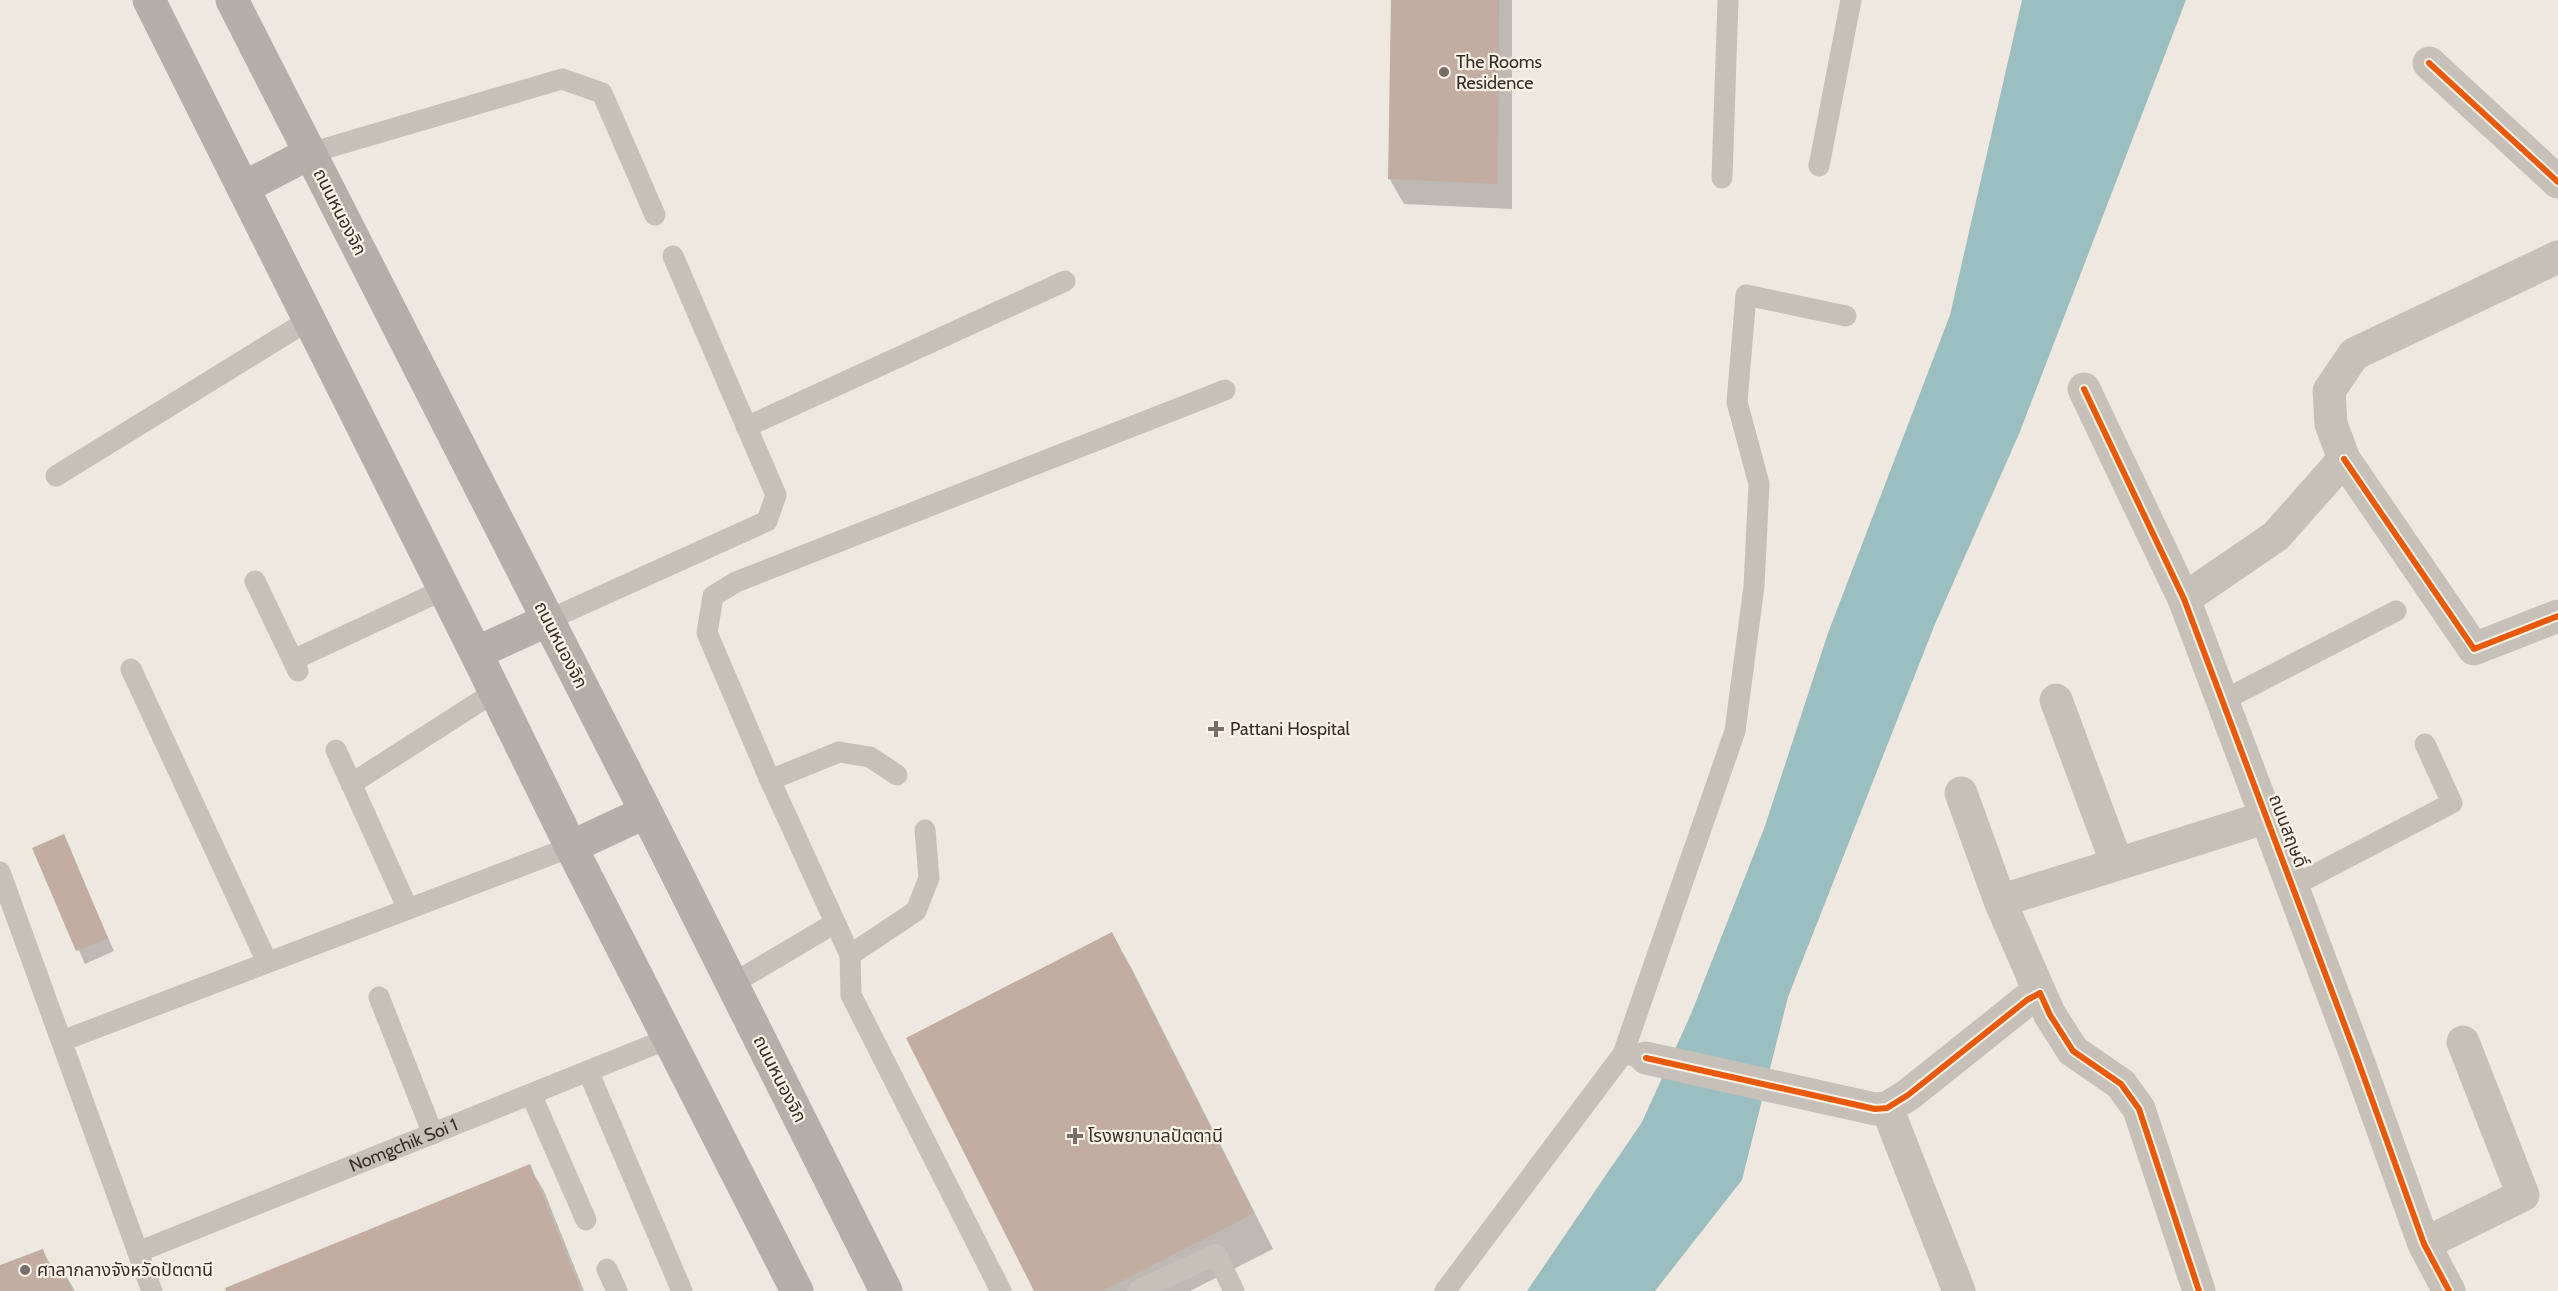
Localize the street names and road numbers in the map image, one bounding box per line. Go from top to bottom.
street label: ถนนหนองจิก [309,165,371,259]
street label: ถนนหนองจิก [530,598,592,692]
street label: ถนนสฤษดิ์ [2264,791,2312,871]
street label: ถนนหนองจิก [749,1032,811,1126]
street label: Nomgchik Soi 1 [346,1114,461,1177]

